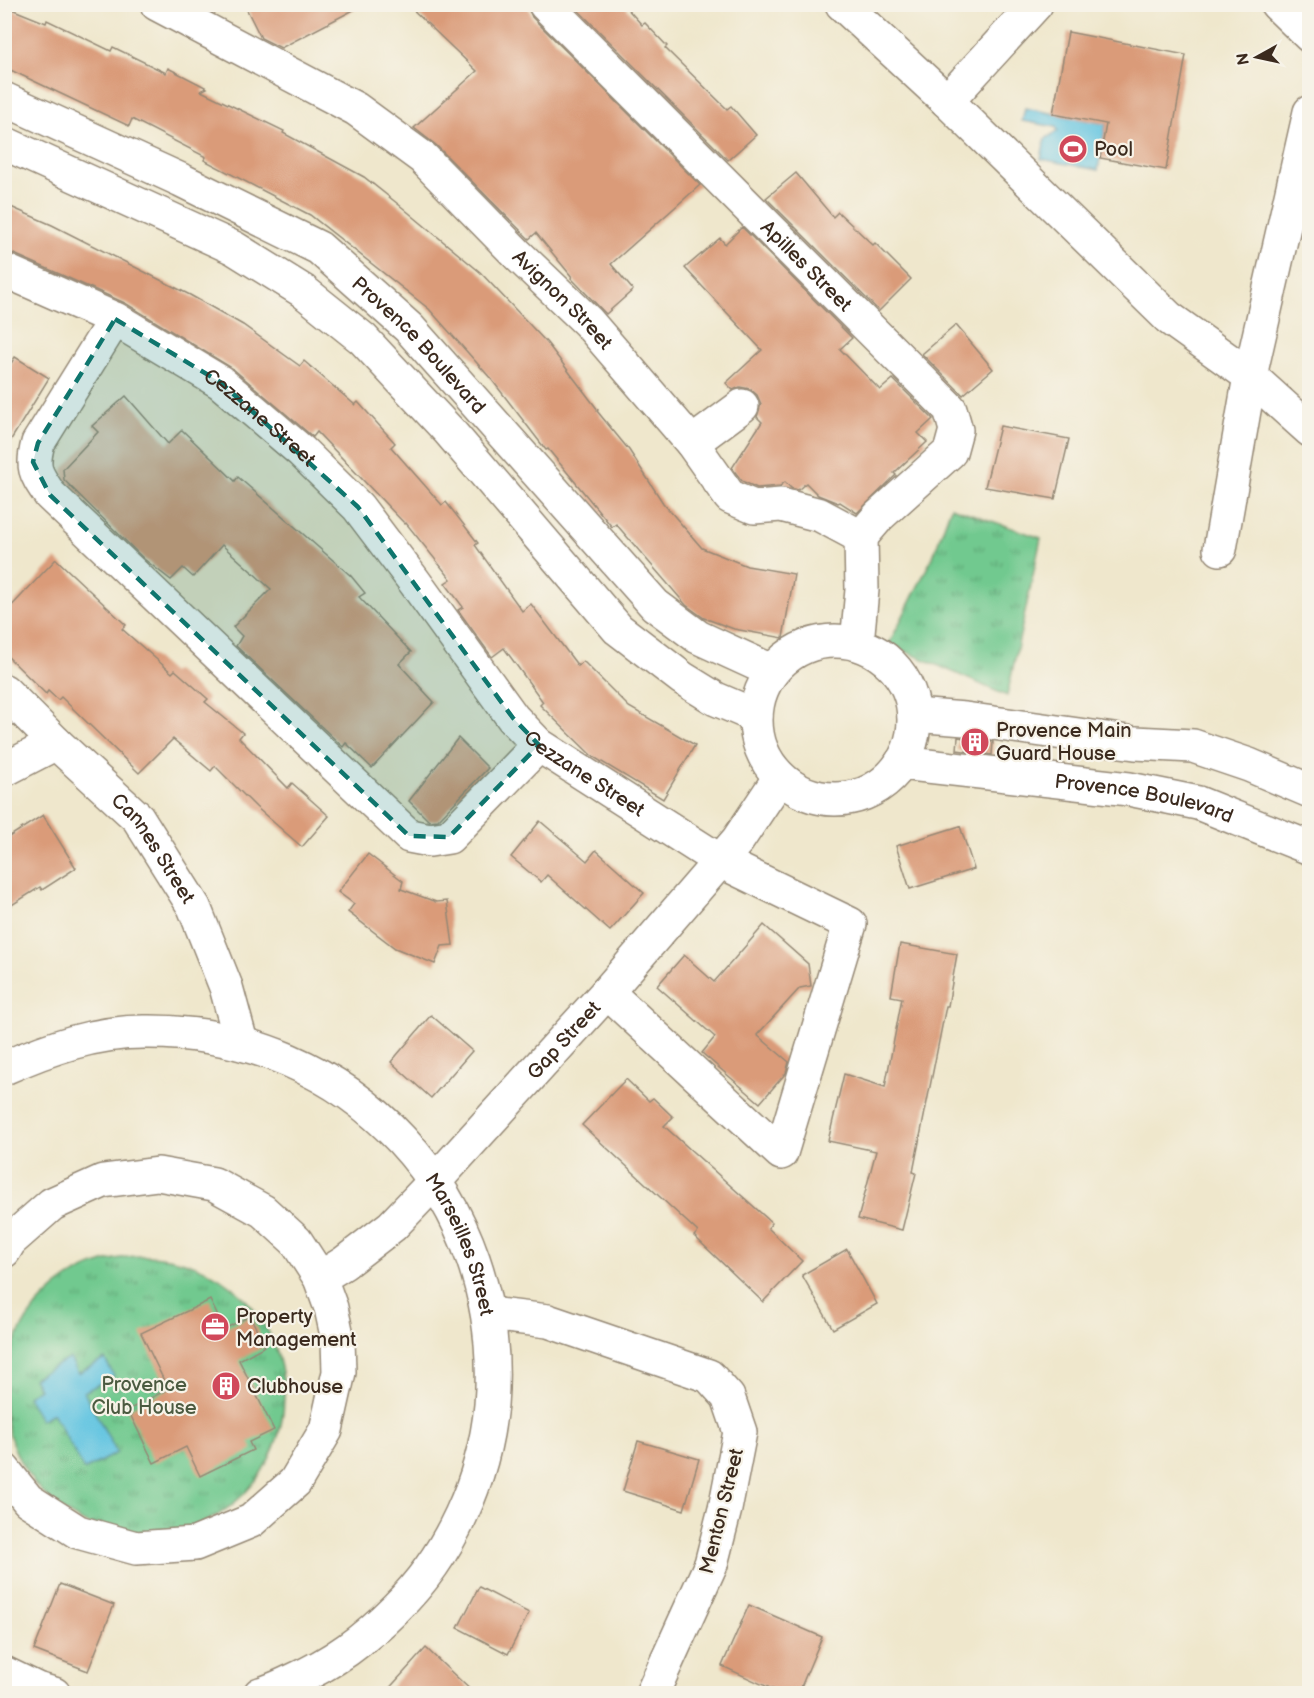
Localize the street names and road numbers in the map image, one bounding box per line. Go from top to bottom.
street label: Apilles Street [755,216,857,317]
street label: Avignon Street [507,245,617,355]
street label: Provence Boulevard [347,272,490,419]
street label: Cezzane Street [199,364,321,472]
street label: Cezzane Street [518,726,649,822]
street label: Provence Boulevard [1053,770,1237,829]
street label: Cannes Street [106,789,200,908]
street label: Gap Street [522,996,606,1085]
street label: Marseilles Street [419,1169,498,1318]
street label: Menton Street [695,1446,749,1576]

